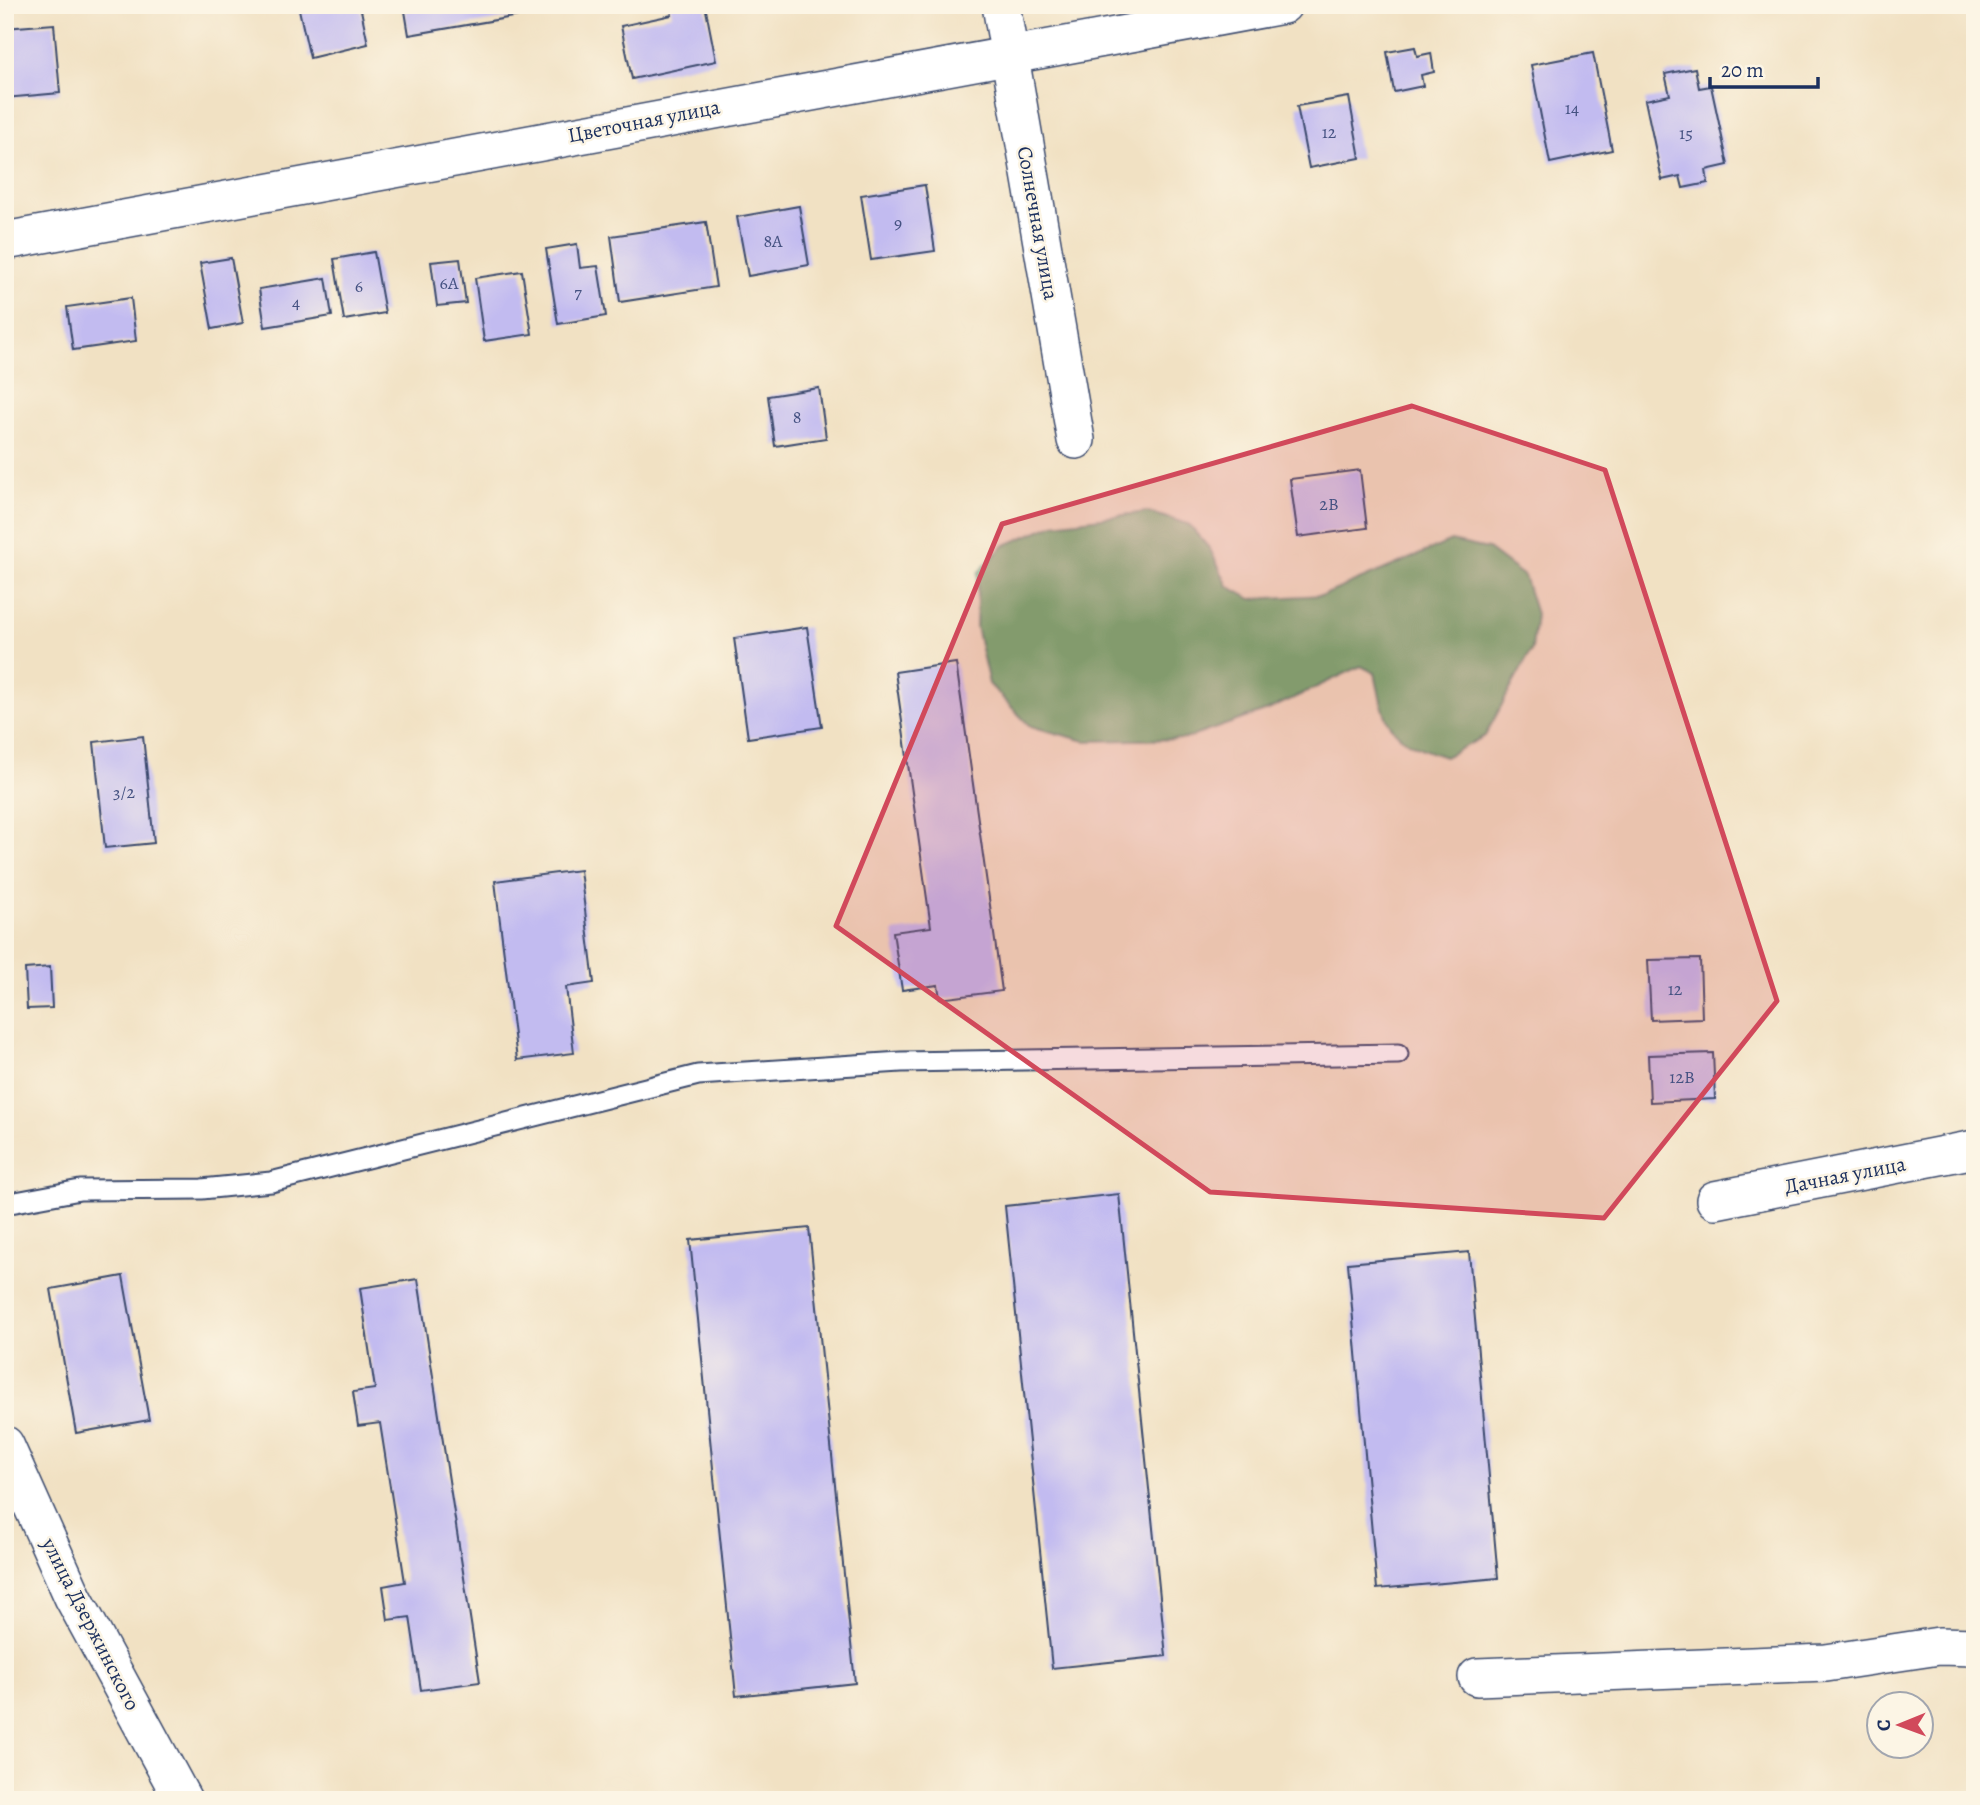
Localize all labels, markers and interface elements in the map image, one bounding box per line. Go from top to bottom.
scale bar [1710,46,1819,90]
text: 20 m [1721,56,1764,84]
street label: Цветочная улица [566,92,723,149]
house number: 14 [1565,96,1579,120]
house number: 12 [1322,120,1337,144]
house number: 15 [1679,121,1693,145]
street label: Солнечная улица [1011,144,1065,302]
house number: 9 [894,211,902,235]
house number: 8А [763,229,783,253]
house number: 6А [440,271,459,295]
house number: 6 [355,274,363,298]
house number: 7 [574,280,582,304]
house number: 4 [292,290,300,314]
house number: 8 [793,405,801,429]
house number: 2В [1319,492,1339,516]
house number: 3/2 [113,780,135,804]
house number: 12 [1668,977,1683,1001]
house number: 12В [1669,1065,1695,1089]
street label: Дачная улица [1782,1149,1908,1200]
street label: улица Дзержинского [35,1532,147,1715]
north arrow [1864,1689,1934,1759]
text: С [1871,1719,1897,1731]

